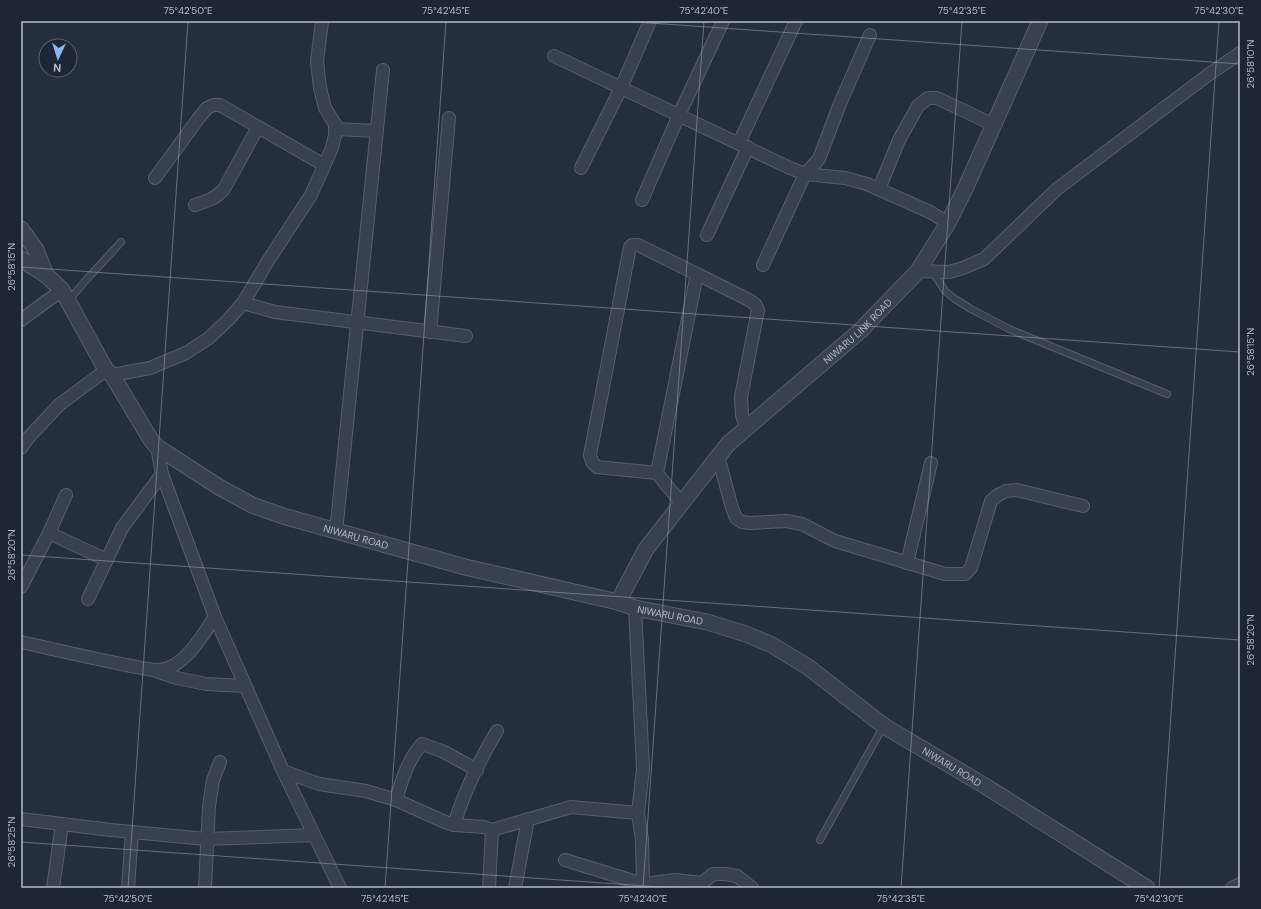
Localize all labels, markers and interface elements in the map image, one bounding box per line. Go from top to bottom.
text: 75°42'50"E [163,4,213,17]
text: 75°42'45"E [422,4,470,17]
text: 75°42'40"E [680,4,729,17]
text: 75°42'35"E [938,4,987,17]
text: 75°42'30"E [1194,4,1244,17]
north arrow [38,38,78,78]
text: 26°58'10"N [1244,39,1257,89]
text: N [53,61,62,75]
text: 26°58'15"N [5,243,18,291]
street label: NIWARU LINK ROAD [820,295,895,366]
text: 26°58'15"N [1244,328,1257,376]
street label: NIWARU ROAD [322,521,390,552]
text: 26°58'20"N [5,529,18,581]
street label: NIWARU ROAD [636,602,704,628]
text: 26°58'20"N [1244,614,1257,666]
street label: NIWARU ROAD [920,744,984,789]
text: 26°58'25"N [5,817,18,867]
text: 75°42'50"E [103,892,153,905]
text: 75°42'45"E [361,892,409,905]
text: 75°42'40"E [619,892,668,905]
text: 75°42'35"E [877,892,926,905]
text: 75°42'30"E [1134,892,1184,905]

